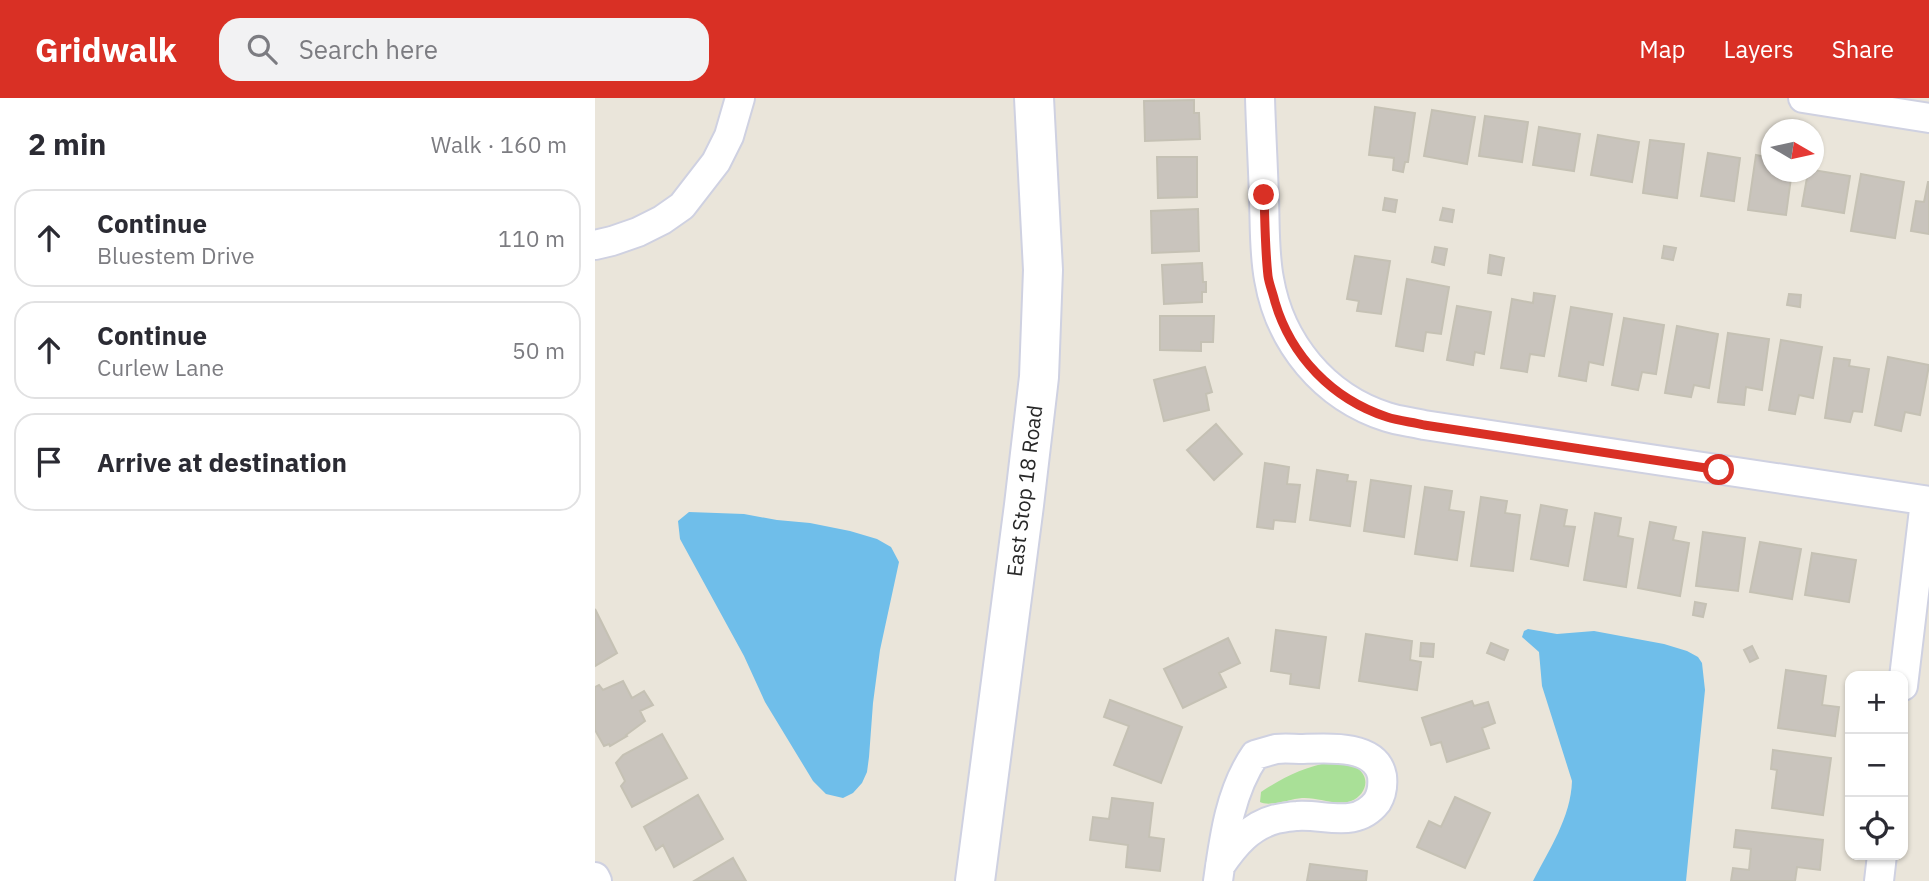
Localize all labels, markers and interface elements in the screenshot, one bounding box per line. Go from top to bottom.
search box [219,18,709,81]
text: Gridwalk [35,28,177,71]
icon: search [243,30,281,68]
text: Search here [299,32,438,66]
text: Map [1639,33,1686,65]
text: Layers [1724,33,1794,65]
text: Share [1832,33,1894,65]
north arrow [1761,119,1824,182]
text: 2 min [28,124,106,163]
text: Walk · 160 m [431,129,567,159]
route end [1248,179,1279,210]
text: Continue [97,206,207,240]
icon: ahead [30,219,68,257]
text: 110 m [498,223,565,253]
text: Bluestem Drive [97,240,255,270]
text: Continue [97,318,207,352]
icon: ahead [30,331,68,369]
text: 50 m [512,335,565,365]
text: Curlew Lane [97,352,224,382]
street label: East Stop 18 Road [1000,403,1048,578]
icon: arrive [30,443,68,481]
text: Arrive at destination [97,445,347,479]
route start [1703,454,1734,485]
map controls [1845,671,1908,860]
button: + [1845,671,1908,734]
button: − [1845,734,1908,797]
button: locate [1845,797,1908,860]

